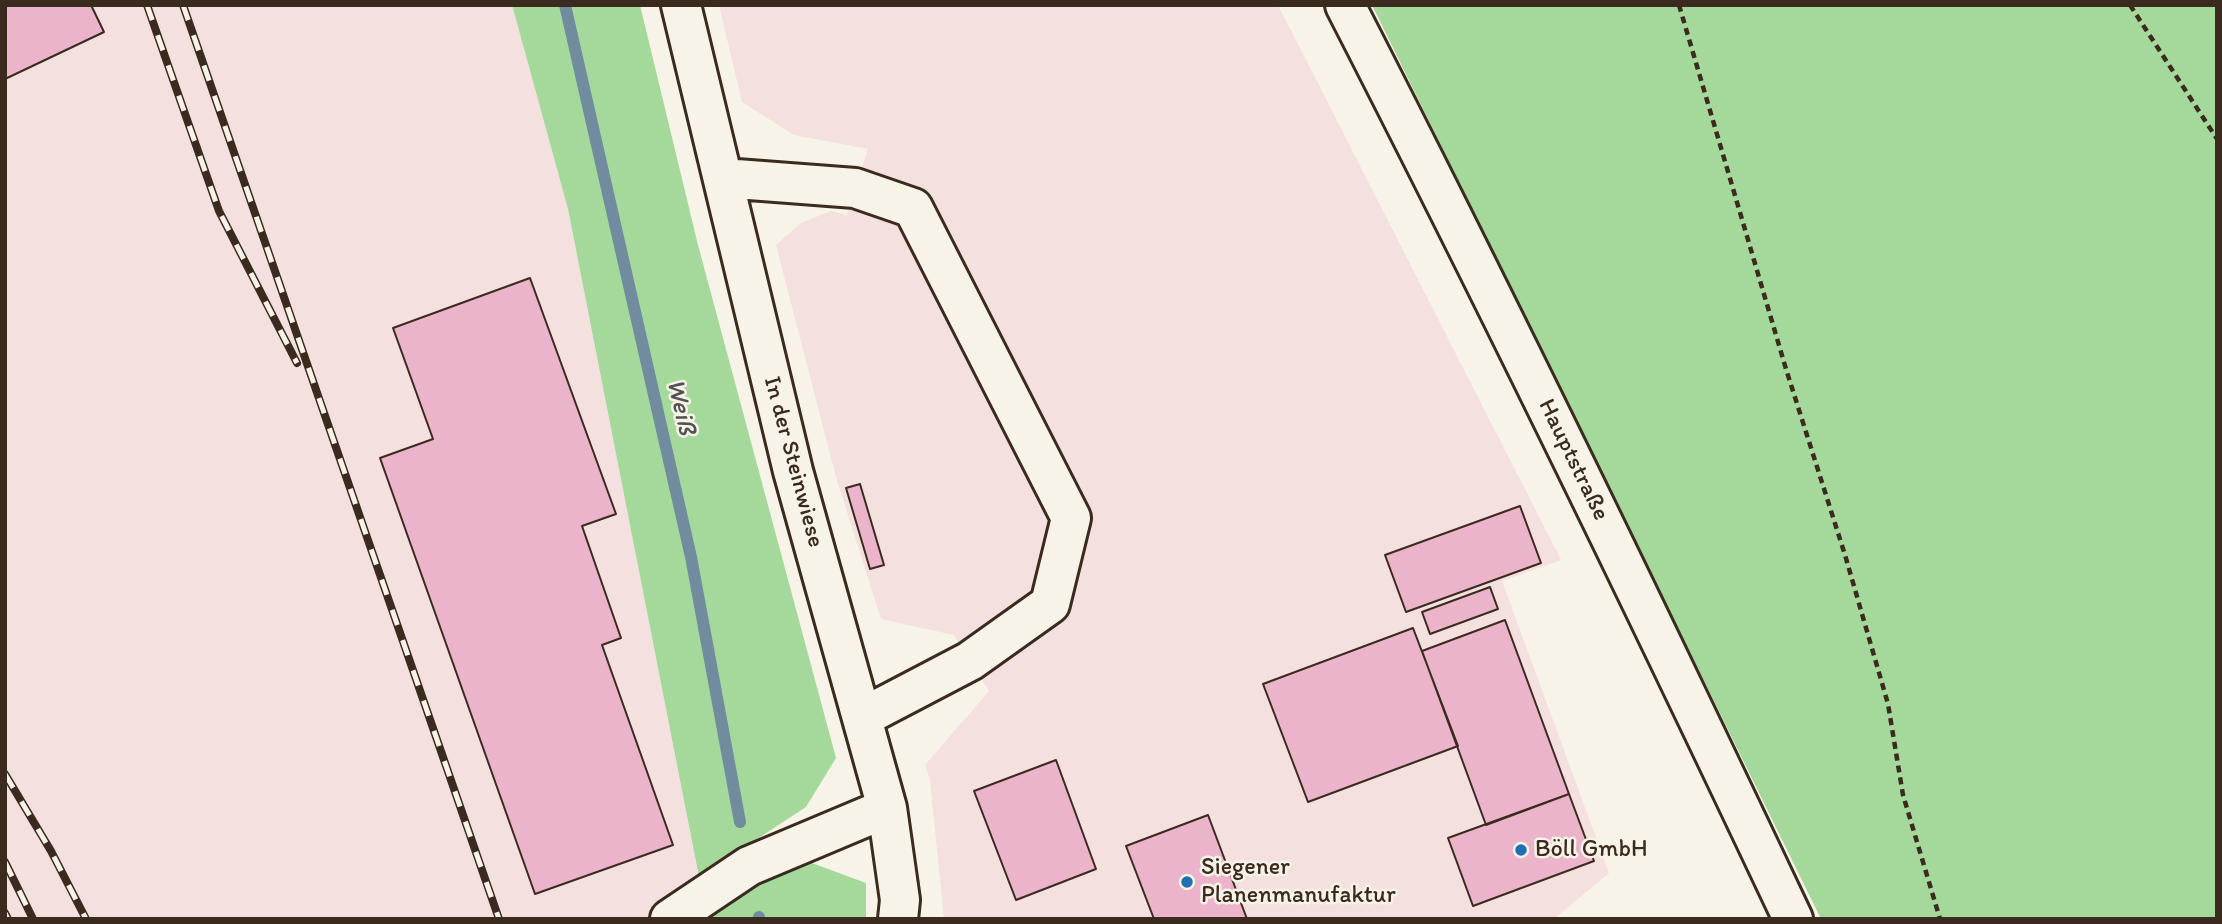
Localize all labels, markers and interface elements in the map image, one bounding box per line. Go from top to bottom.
street label: In der Steinwiese [756,373,830,551]
water label: Weiß [658,376,702,438]
street label: Hauptstraße [1531,395,1615,525]
place label: Böll GmbH [1535,836,1648,864]
marker: Böll GmbH [1513,842,1529,858]
place label: Siegener Planenmanufaktur [1201,854,1396,910]
marker: Siegener Planenmanufaktur [1179,874,1195,890]

